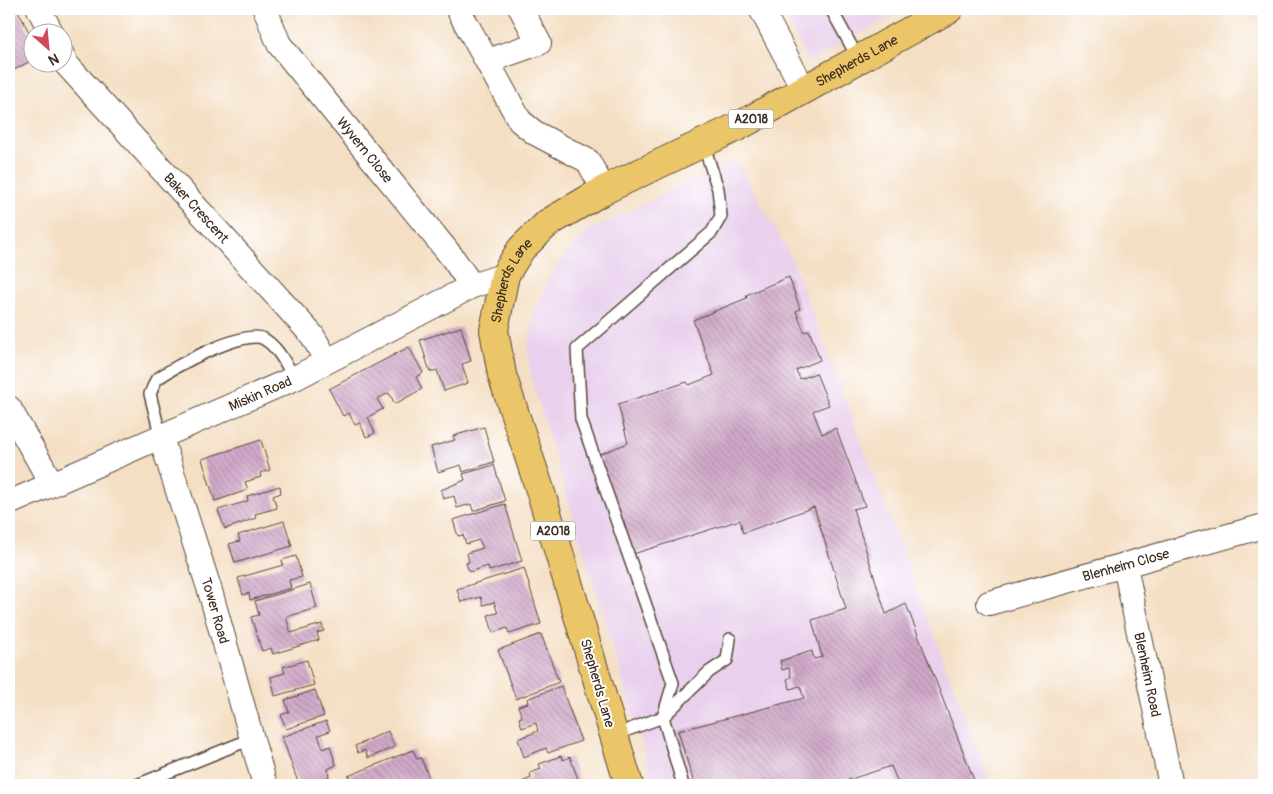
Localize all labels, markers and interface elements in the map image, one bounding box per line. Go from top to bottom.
north arrow [22,22,72,72]
street label: Shepherds Lane [813,31,901,91]
text: N [46,49,62,69]
road number: A2018 [728,110,774,128]
street label: Wyvern Close [333,114,396,187]
street label: Baker Crescent [160,169,233,247]
street label: Shepherds Lane [488,235,536,325]
street label: Miskin Road [226,372,295,415]
road number: A2018 [530,522,576,540]
street label: Blenheim Close [1080,545,1171,585]
street label: Tower Road [197,576,233,646]
street label: Blenheim Road [1130,631,1165,719]
street label: Shepherds Lane [577,637,618,729]

